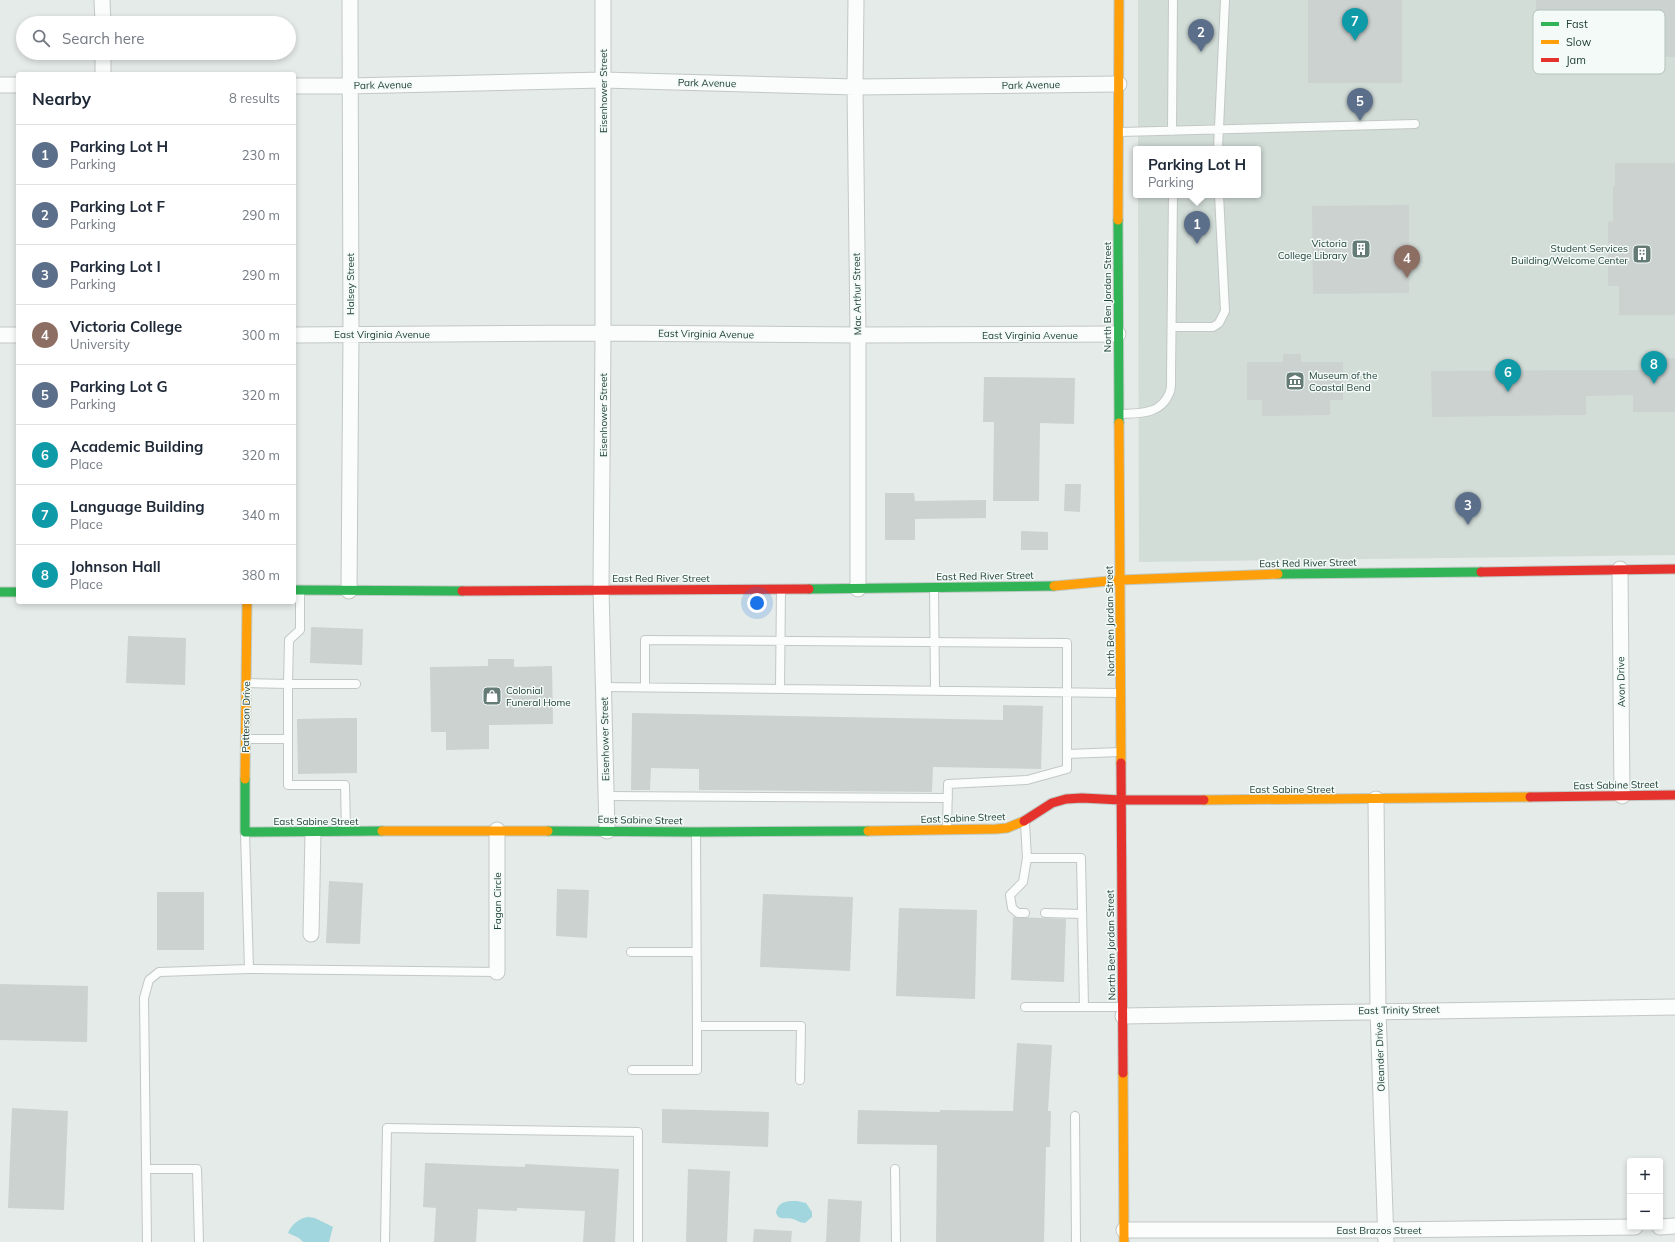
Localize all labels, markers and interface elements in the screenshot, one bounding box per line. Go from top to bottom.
pin: 7 [1342,8,1368,41]
legend [1533,10,1665,74]
search box [16,16,296,60]
text: Fast [1566,17,1588,31]
pin: 2 [1188,19,1214,52]
icon: search [30,27,52,49]
text: Search here [62,29,144,48]
text: Slow [1566,35,1592,49]
street label: Eisenhower Street [597,49,610,133]
text: Jam [1566,53,1586,67]
street label: Park Avenue [678,76,736,90]
street label: Park Avenue [354,78,412,92]
street label: Park Avenue [1002,78,1060,92]
text: Nearby [32,88,91,109]
pin: 5 [1347,88,1373,121]
text: 8 results [229,90,280,106]
text: Parking Lot H [70,137,168,156]
popup [1133,146,1261,198]
text: 1 [41,147,49,163]
text: 230 m [242,147,280,163]
text: Parking Lot H [1148,155,1246,174]
text: Parking [70,156,116,172]
text: Parking [1148,174,1194,190]
text: Parking Lot F [70,197,165,216]
text: 2 [41,207,49,223]
text: 290 m [242,207,280,223]
pin: 1 [1184,211,1210,244]
text: Parking [70,216,116,232]
place label: Victoria College Library [1278,237,1348,262]
building icon: Victoria College Library [1350,238,1372,260]
street label: North Ben Jordan Street [1101,241,1114,352]
place label: Student Services Building/Welcome Center [1511,242,1628,267]
building icon: Student Services Building/Welcome Center [1631,243,1653,265]
pin: 4 [1394,245,1420,278]
street label: Mac Arthur Street [850,252,864,335]
street label: Halsey Street [344,253,357,315]
text: Parking Lot I [70,257,161,276]
text: 3 [41,267,49,283]
text: 290 m [242,267,280,283]
text: Parking [70,276,116,292]
text: Victoria College [70,317,182,336]
text: 4 [41,327,49,343]
text: 300 m [242,327,280,343]
street label: East Virginia Avenue [658,327,754,341]
street label: East Virginia Avenue [334,328,430,341]
street label: East Virginia Avenue [982,329,1078,342]
text: University [70,336,130,352]
pin: 8 [1641,351,1667,384]
pin: 6 [1495,359,1521,392]
place label: Museum of the Coastal Bend [1309,369,1377,394]
museum icon: Museum of the Coastal Bend [1284,370,1306,392]
street label: Eisenhower Street [597,373,610,457]
text: Parking Lot G [70,377,168,396]
text: 5 [41,387,49,403]
text: 320 m [242,387,280,403]
text: Parking [70,396,116,412]
text: Academic Building [70,437,203,456]
text: 6 [41,447,49,463]
text: 320 m [242,447,280,463]
text: Place [70,456,103,472]
pin: 3 [1455,492,1481,525]
text: Language Building [70,497,205,516]
text: 7 [41,507,49,523]
text: 340 m [242,507,280,523]
text: Place [70,516,103,532]
street label: East Red River Street [1259,556,1357,570]
text: Johnson Hall [70,557,161,576]
street label: North Ben Jordan Street [1103,565,1117,676]
text: 8 [41,567,49,583]
text: 380 m [242,567,280,583]
street label: East Red River Street [936,569,1034,583]
street label: East Red River Street [612,572,710,585]
text: Place [70,576,103,592]
your location [747,593,767,613]
street label: Avon Drive [1614,657,1628,707]
street label: Patterson Drive [239,681,253,753]
place label: Colonial Funeral Home [506,684,571,709]
shop icon: Colonial Funeral Home [481,685,503,707]
street label: Eisenhower Street [598,696,612,781]
street label: East Sabine Street [1573,778,1659,792]
street label: East Sabine Street [1250,783,1335,796]
street label: East Sabine Street [920,810,1006,826]
street label: East Sabine Street [597,813,683,827]
street label: East Sabine Street [274,815,359,828]
street label: Fagan Circle [491,872,504,930]
street label: North Ben Jordan Street [1104,889,1118,1000]
street label: East Trinity Street [1358,1003,1440,1017]
street label: Oleander Drive [1372,1022,1388,1092]
map controls [1627,1158,1663,1230]
button: + [1627,1158,1663,1194]
button: − [1627,1194,1663,1230]
street label: East Brazos Street [1336,1224,1422,1237]

